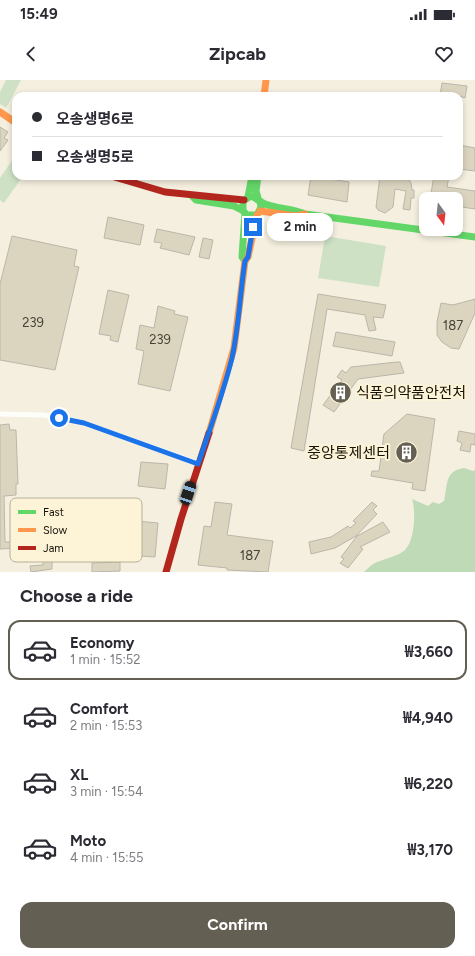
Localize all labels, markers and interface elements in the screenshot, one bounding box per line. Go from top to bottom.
text: 15:49 [20,5,58,23]
icon: back [20,43,42,65]
text: Zipcab [209,43,266,65]
icon: heart [433,43,455,65]
text: 오송생명6로 [56,110,134,128]
text: 오송생명5로 [56,148,134,166]
north arrow [419,192,463,236]
map controls [419,192,463,236]
callout: 2 min [267,213,333,241]
route end [244,218,262,236]
text: 2 min [284,219,316,234]
house number: 239 [22,315,44,330]
house number: 187 [443,318,463,333]
house number: 239 [149,332,171,347]
building icon: 식품의약품안전처 [327,380,353,406]
place label: 식품의약품안전처 [356,384,466,402]
route start [50,409,68,427]
building icon: 중앙통제센터 [393,440,419,466]
place label: 중앙통제센터 [307,444,390,462]
car [179,480,197,506]
legend [10,498,142,562]
text: Fast [43,506,64,519]
text: Slow [43,524,67,537]
text: Jam [43,542,64,555]
house number: 187 [240,548,260,563]
text: Choose a ride [20,585,133,607]
icon: car [22,632,58,668]
text: Economy [70,634,135,652]
text: ₩3,660 [405,643,453,661]
text: 1 min · 15:52 [70,652,141,667]
icon: car [22,698,58,734]
text: Comfort [70,700,129,718]
text: ₩4,940 [403,709,453,727]
text: 2 min · 15:53 [70,718,142,733]
icon: car [22,764,58,800]
text: XL [70,766,88,784]
text: ₩6,220 [405,775,453,793]
text: 3 min · 15:54 [70,784,143,799]
icon: car [22,830,58,866]
text: Moto [70,832,106,850]
text: ₩3,170 [408,841,453,859]
text: 4 min · 15:55 [70,850,143,865]
button: Confirm [20,902,455,948]

